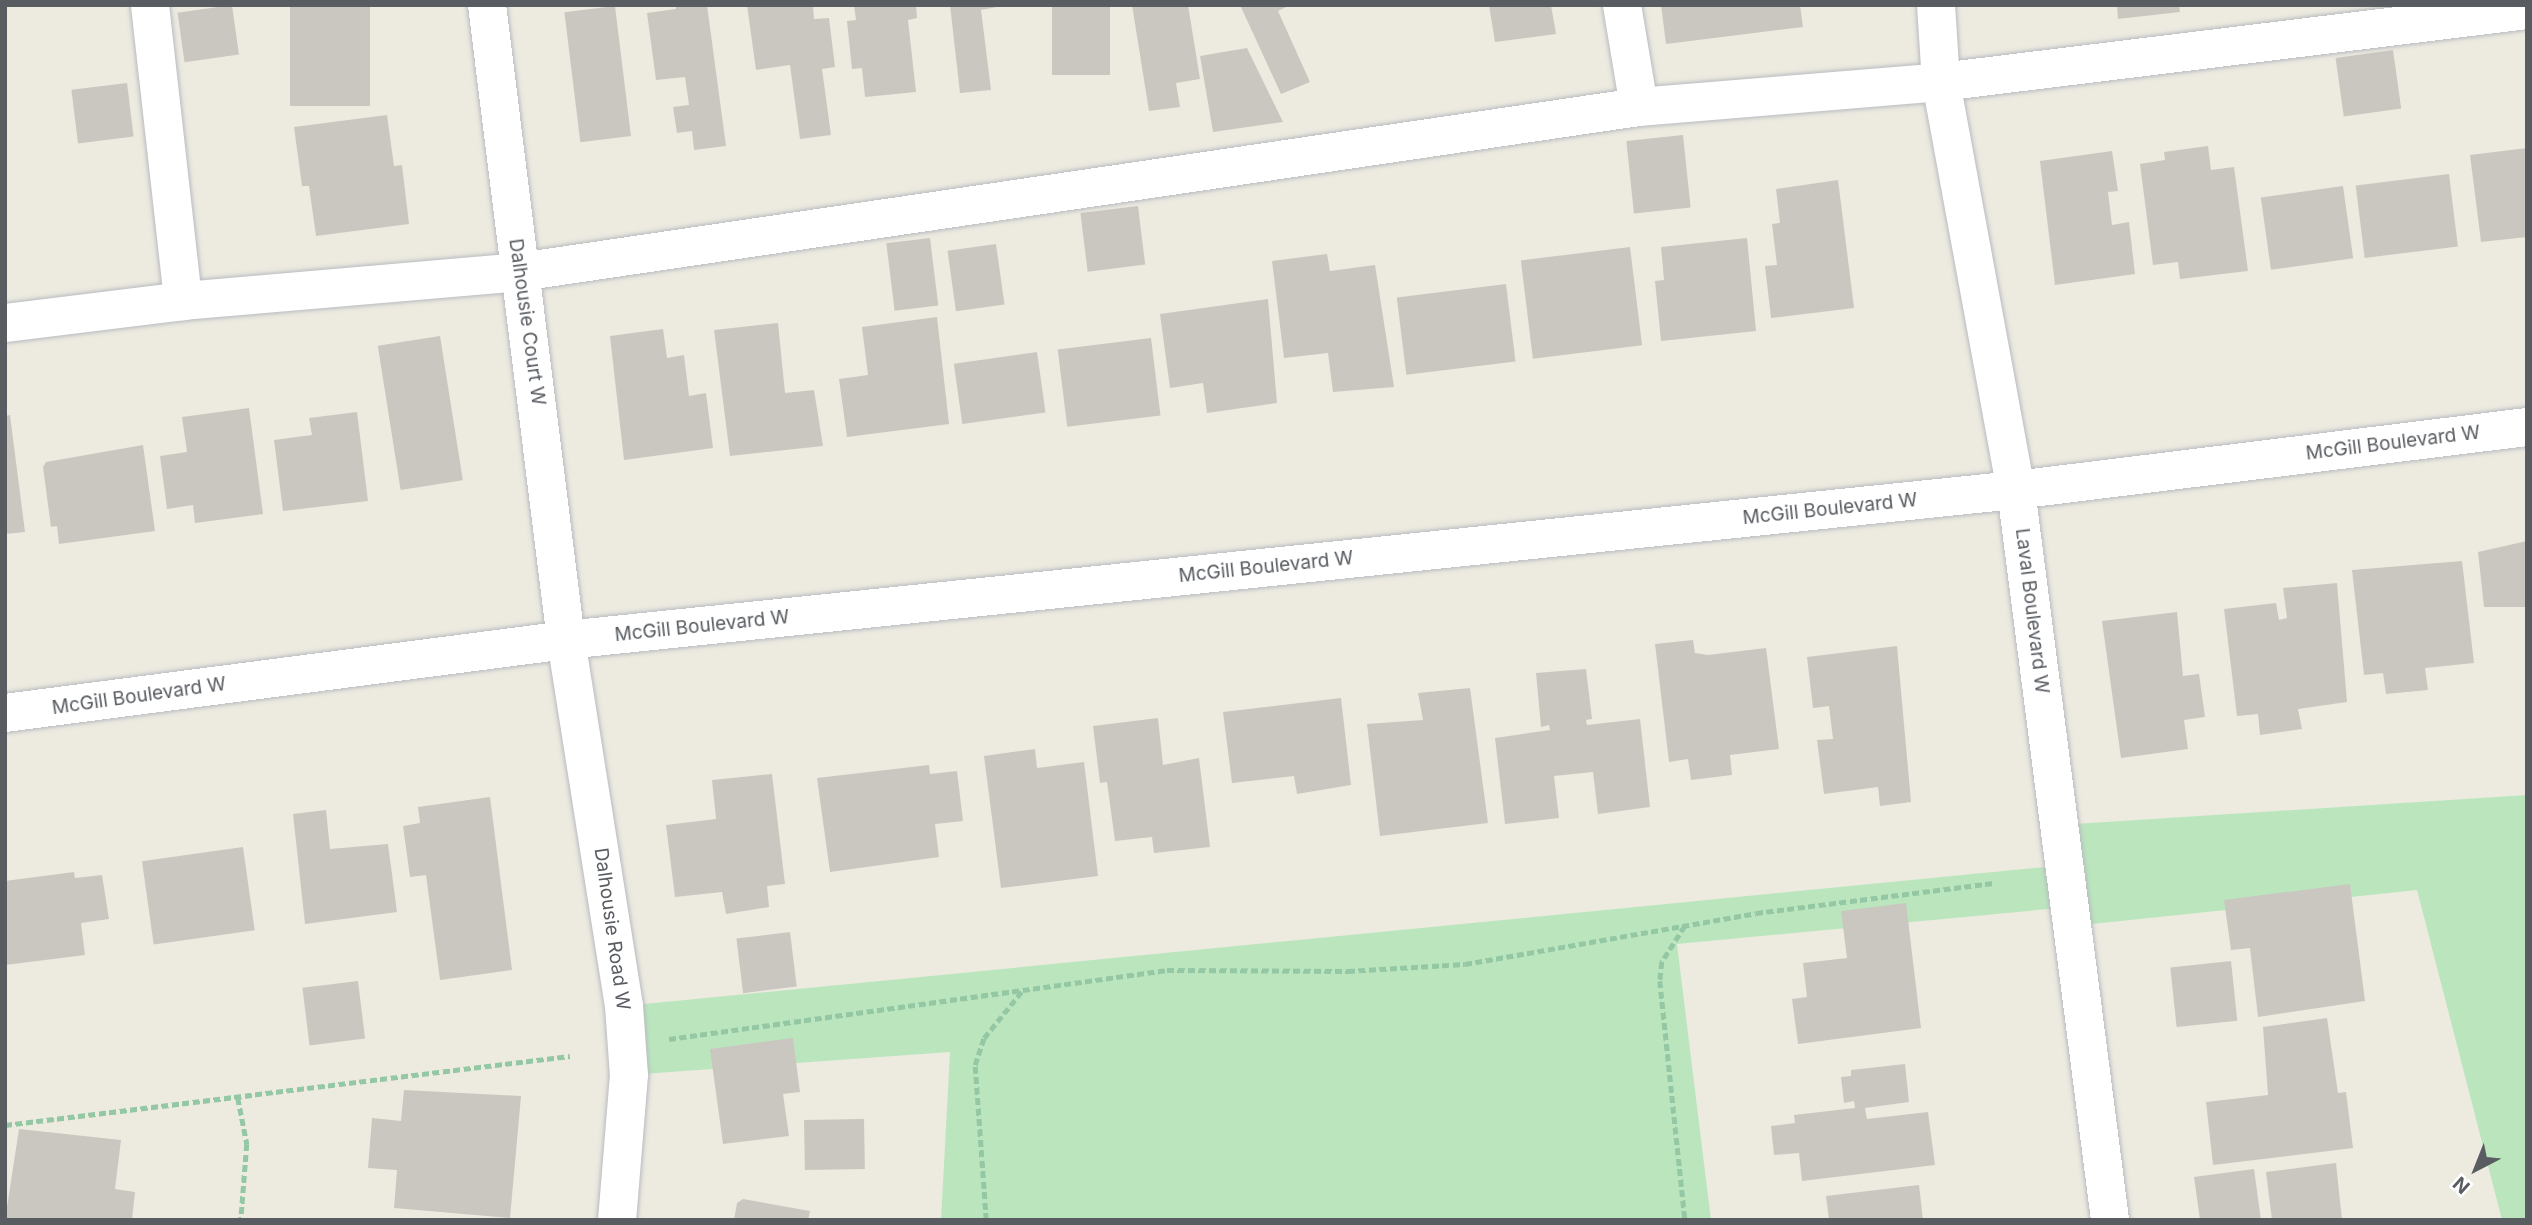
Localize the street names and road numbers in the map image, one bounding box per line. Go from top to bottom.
street label: Dalhousie Court W [504,237,550,407]
street label: McGill Boulevard W [2305,421,2481,465]
street label: McGill Boulevard W [1742,488,1918,530]
street label: Laval Boulevard W [2011,527,2053,695]
street label: McGill Boulevard W [1178,546,1354,588]
street label: McGill Boulevard W [614,605,790,647]
street label: McGill Boulevard W [51,672,227,720]
street label: Dalhousie Road W [589,846,635,1012]

